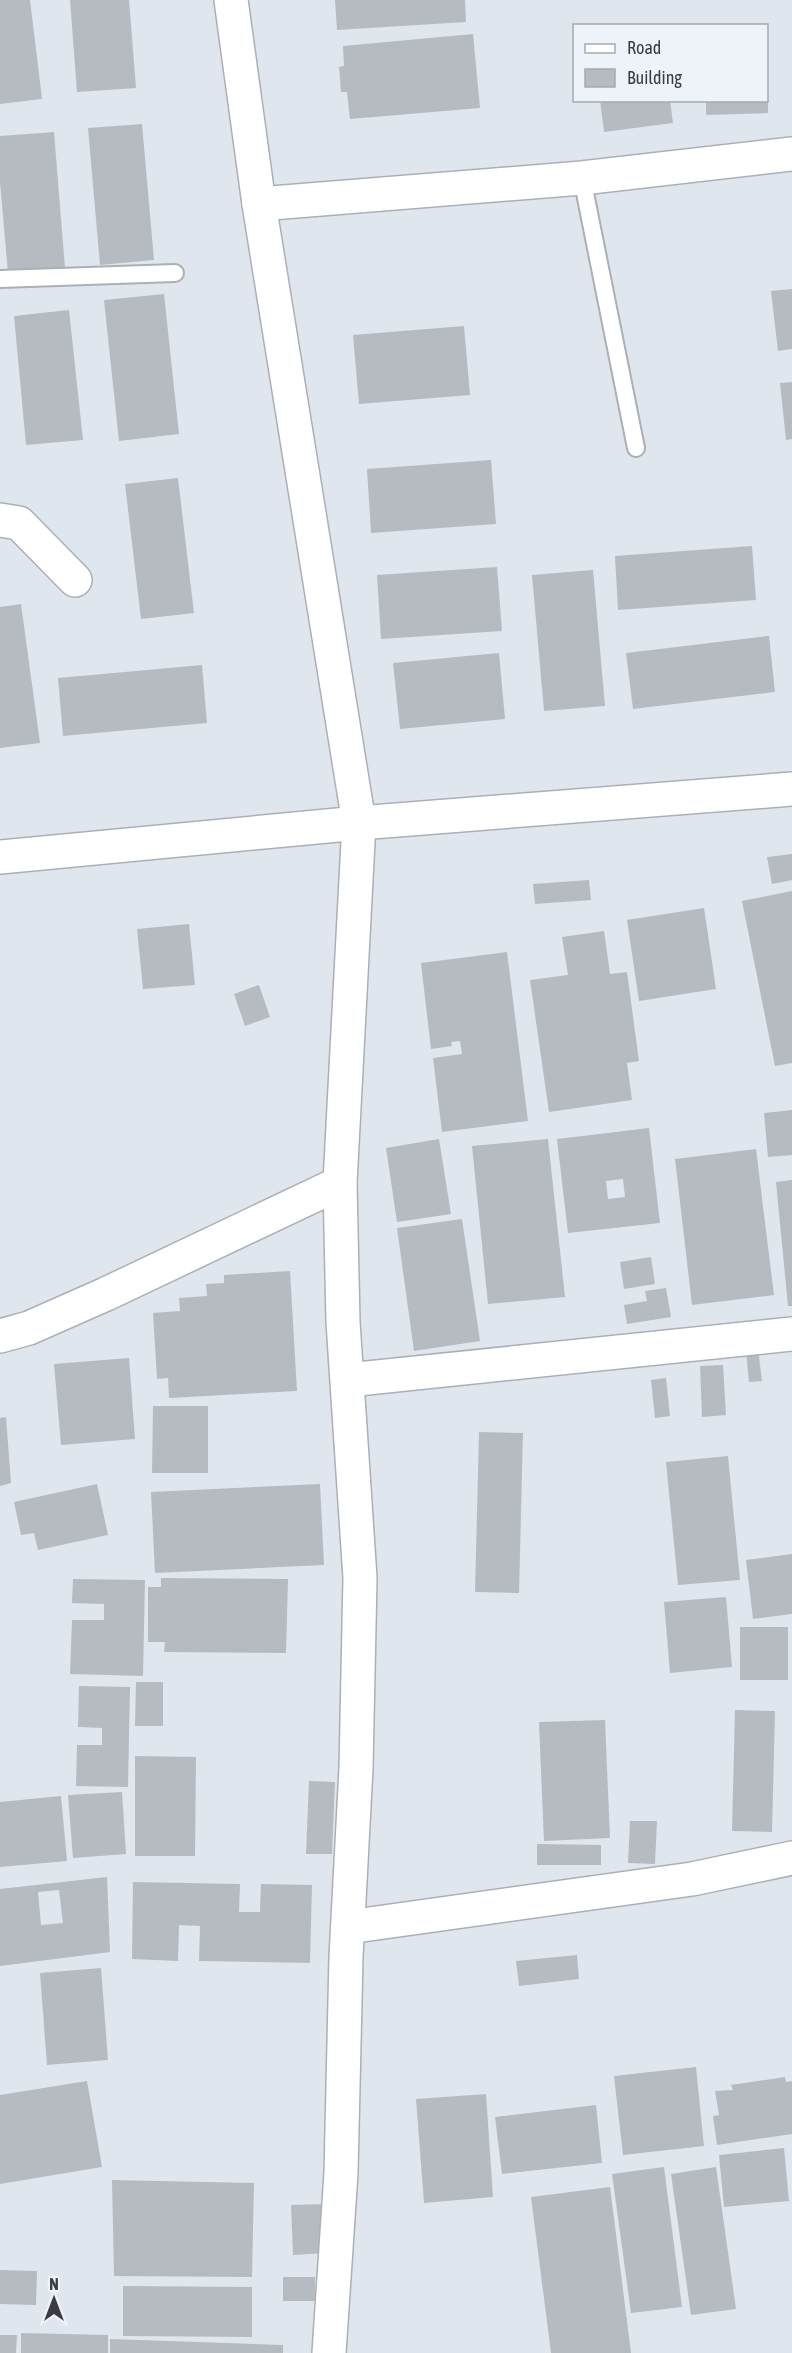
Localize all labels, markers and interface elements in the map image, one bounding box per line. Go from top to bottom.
legend [573,24,768,102]
text: Road [627,37,661,58]
text: Building [627,67,682,88]
north arrow [24,2269,84,2329]
text: N [49,2275,59,2293]

